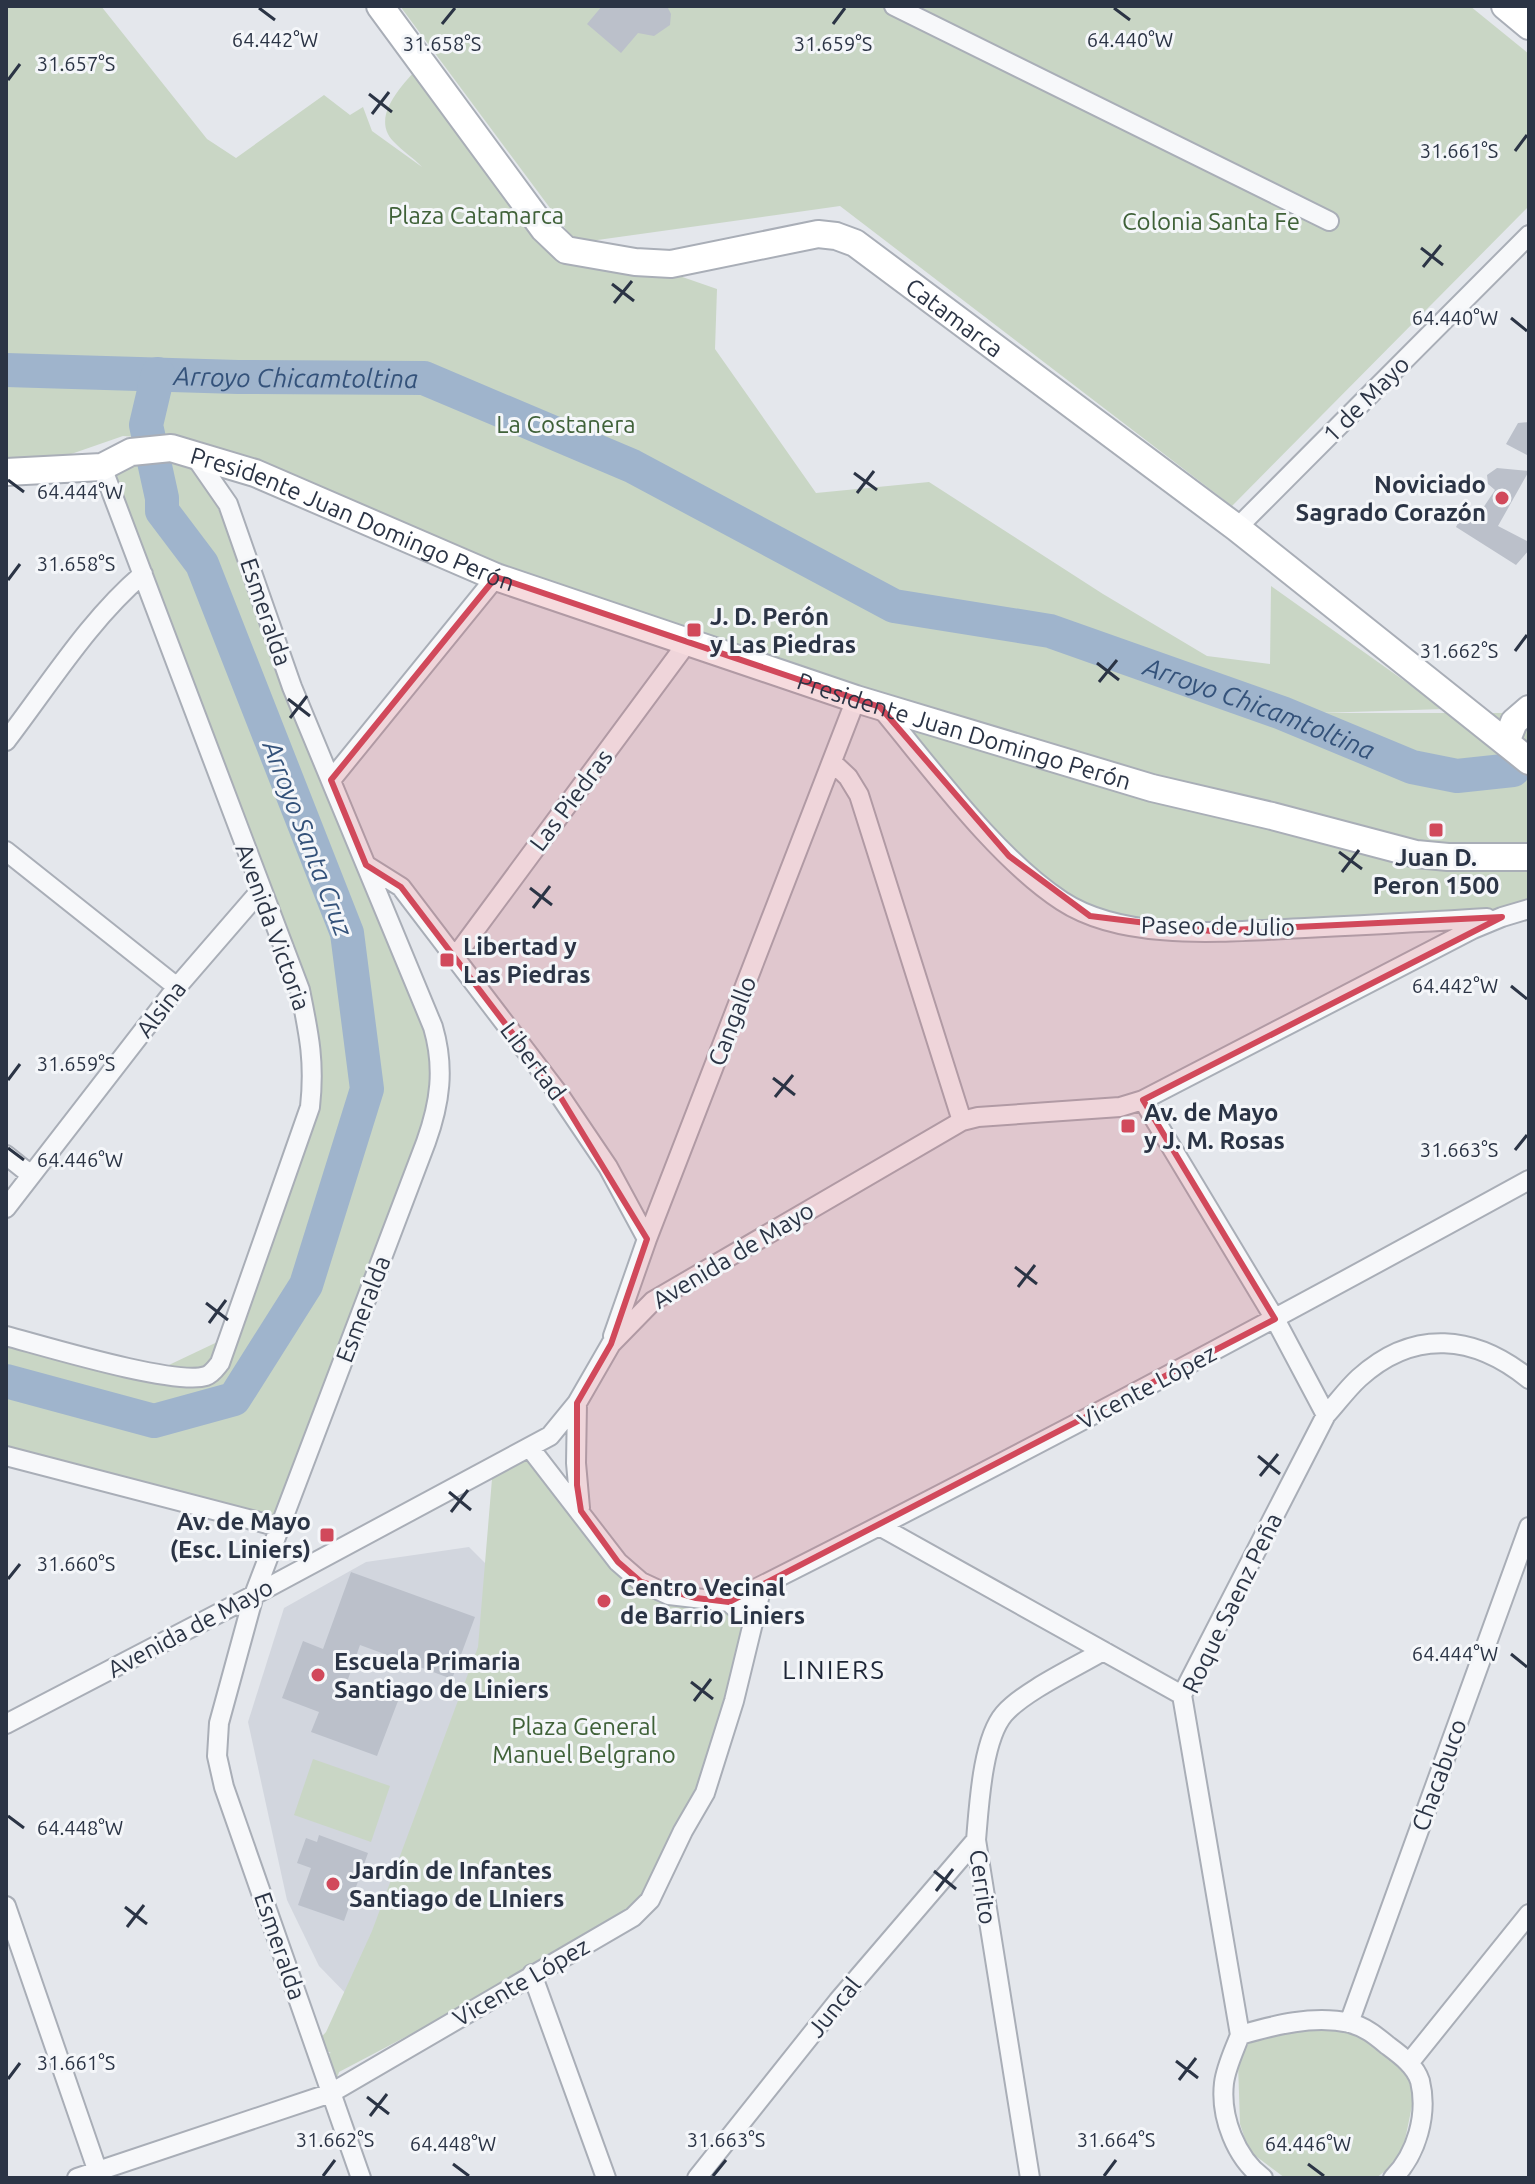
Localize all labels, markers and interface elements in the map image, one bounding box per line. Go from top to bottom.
text: 64.442°W [232,28,318,51]
text: 64.440°W [1087,28,1173,51]
text: 31.658°S [403,32,481,55]
text: 31.659°S [794,32,872,55]
text: 31.657°S [37,52,115,75]
text: 31.661°S [1420,139,1498,162]
park label: Plaza Catamarca [388,202,564,229]
park label: Colonia Santa Fe [1122,208,1300,235]
street label: Catamarca [901,272,1009,362]
text: 64.440°W [1412,306,1498,329]
street label: 1 de Mayo [1317,350,1415,448]
water label: Arroyo Chicamtoltina [171,361,418,392]
park label: La Costanera [496,411,636,438]
street label: Presidente Juan Domingo Perón [187,441,518,596]
place label: Noviciado Sagrado Corazón [1296,471,1486,526]
text: 64.444°W [37,480,123,503]
marker: Noviciado Sagrado Corazón [1493,489,1511,507]
text: 31.658°S [37,552,115,575]
street label: Esmeralda [235,555,297,669]
place label: J. D. Perón y Las Piedras [710,603,856,658]
marker: J. D. Perón y Las Piedras [685,621,703,639]
text: 31.662°S [1420,639,1498,662]
water label: Arroyo Chicamtoltina [1138,650,1379,764]
street label: Presidente Juan Domingo Perón [794,667,1134,794]
water label: Arroyo Santa Cruz [257,735,359,941]
street label: Las Piedras [524,744,618,856]
marker: Juan D. Peron 1500 [1427,821,1445,839]
street label: Avenida Victoria [230,840,316,1014]
place label: Juan D. Peron 1500 [1373,844,1499,899]
street label: Paseo de Julio [1141,911,1295,941]
place label: Libertad y Las Piedras [463,933,591,988]
marker: Libertad y Las Piedras [438,951,456,969]
street label: Cangallo [703,973,761,1069]
text: 64.442°W [1412,974,1498,997]
street label: Alsina [131,975,191,1043]
street label: Libertad [495,1017,571,1105]
text: 31.659°S [37,1052,115,1075]
place label: Av. de Mayo y J. M. Rosas [1144,1099,1285,1154]
marker: Av. de Mayo y J. M. Rosas [1119,1117,1137,1135]
text: 31.663°S [1420,1138,1498,1161]
text: 64.446°W [37,1148,123,1171]
street label: Avenida de Mayo [648,1196,818,1314]
street label: Esmeralda [330,1252,396,1366]
street label: Vicente López [1073,1339,1221,1435]
place label: Av. de Mayo (Esc. Liniers) [170,1508,311,1563]
street label: Roque Saenz Peña [1177,1509,1287,1697]
marker: Av. de Mayo (Esc. Liniers) [318,1526,336,1544]
text: 31.660°S [37,1552,115,1575]
street label: Avenida de Mayo [103,1573,277,1683]
place label: Centro Vecinal de Barrio Liniers [620,1574,805,1629]
marker: Centro Vecinal de Barrio Liniers [595,1592,613,1610]
text: 64.444°W [1412,1642,1498,1665]
place label: Escuela Primaria Santiago de Liniers [334,1648,549,1703]
district label: LINIERS [782,1655,886,1684]
marker: Escuela Primaria Santiago de Liniers [309,1666,327,1684]
park label: Plaza General Manuel Belgrano [492,1713,676,1768]
street label: Chacabuco [1406,1715,1472,1835]
text: 64.448°W [37,1816,123,1839]
street label: Cerrito [964,1848,1002,1926]
place label: Jardín de Infantes Santiago de LIniers [349,1857,564,1912]
marker: Jardín de Infantes Santiago de LIniers [324,1875,342,1893]
street label: Esmeralda [249,1889,311,2003]
street label: Vicente López [448,1932,594,2032]
street label: Juncal [802,1972,866,2042]
text: 31.661°S [37,2051,115,2074]
text: 31.662°S [296,2128,374,2151]
text: 31.663°S [687,2128,765,2151]
text: 31.664°S [1077,2128,1155,2151]
text: 64.448°W [410,2132,496,2155]
text: 64.446°W [1265,2132,1351,2155]

